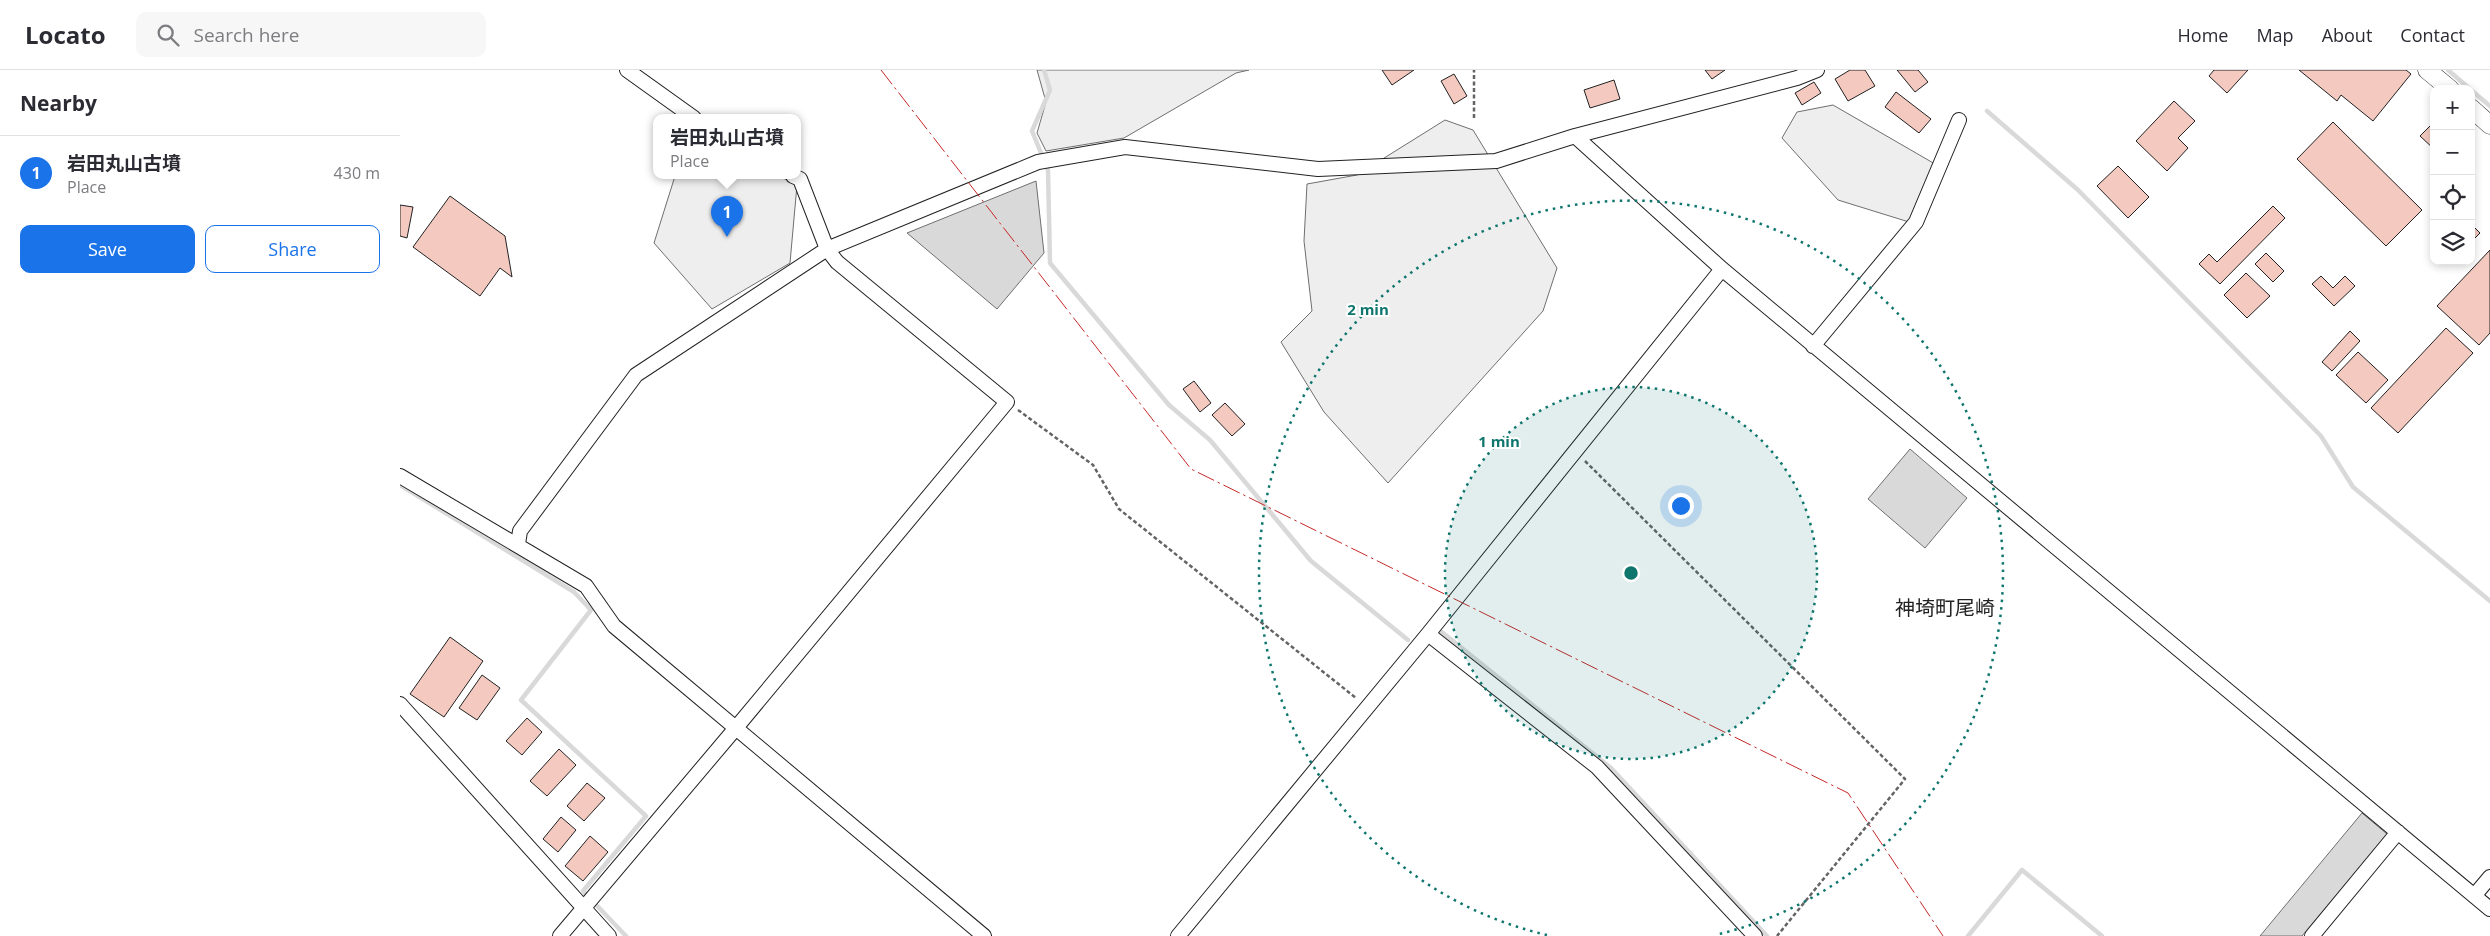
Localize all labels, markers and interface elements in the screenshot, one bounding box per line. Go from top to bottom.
search box [136,12,486,57]
text: Locato [25,18,106,51]
icon: search [154,21,182,49]
text: Search here [194,22,299,48]
text: Home [2178,23,2228,47]
text: Map [2256,23,2294,47]
text: About [2322,23,2372,47]
text: Contact [2400,23,2465,47]
map controls [2430,85,2475,265]
button: + [2430,85,2475,130]
text: Nearby [20,89,97,117]
popup [653,114,801,179]
text: 岩田丸山古墳 [670,124,784,150]
button: − [2430,130,2475,175]
text: 岩田丸山古墳 [67,150,181,176]
text: Place [670,150,709,172]
text: 1 [31,162,41,184]
text: 430 m [334,162,380,184]
button: locate [2430,175,2475,220]
text: Place [67,176,106,198]
pin: 1 [711,196,743,237]
button: layers [2430,220,2475,265]
button: Save [20,225,195,273]
button: Share [205,225,380,273]
text: 2 min [1347,299,1389,319]
text: 1 min [1478,431,1520,451]
your location [1668,493,1694,519]
centre of rings [1622,564,1640,582]
district label: 神埼町尾崎 [1895,594,1995,621]

